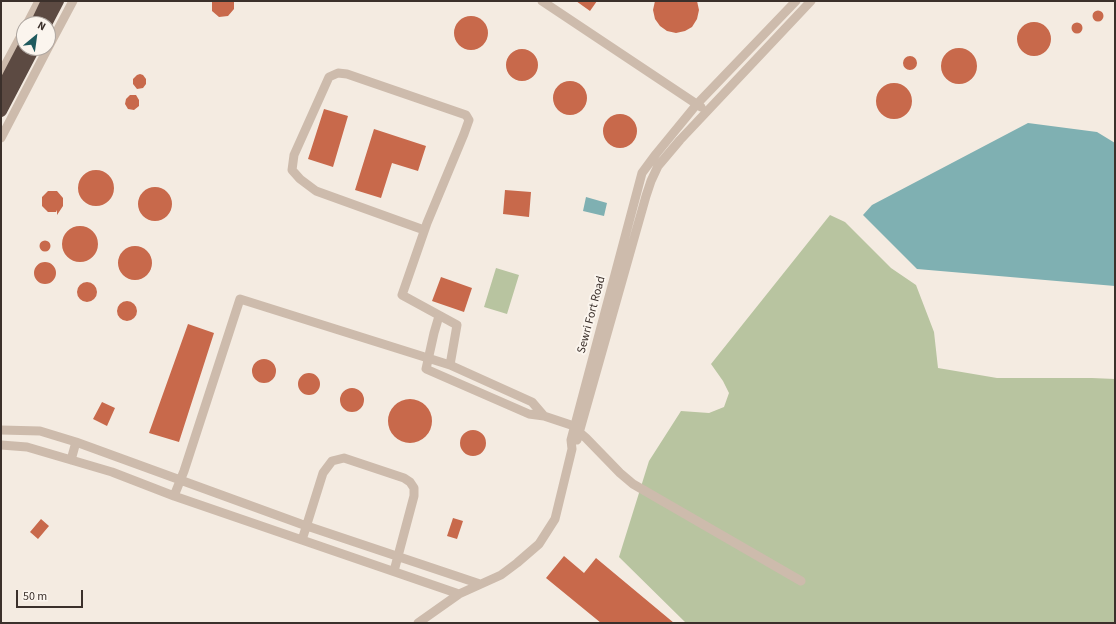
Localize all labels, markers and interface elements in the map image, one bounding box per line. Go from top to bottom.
north arrow [16,16,56,56]
text: N [35,18,48,34]
street label: Sewri Fort Road [575,275,609,355]
scale bar [18,582,85,608]
text: 50 m [23,588,47,605]

